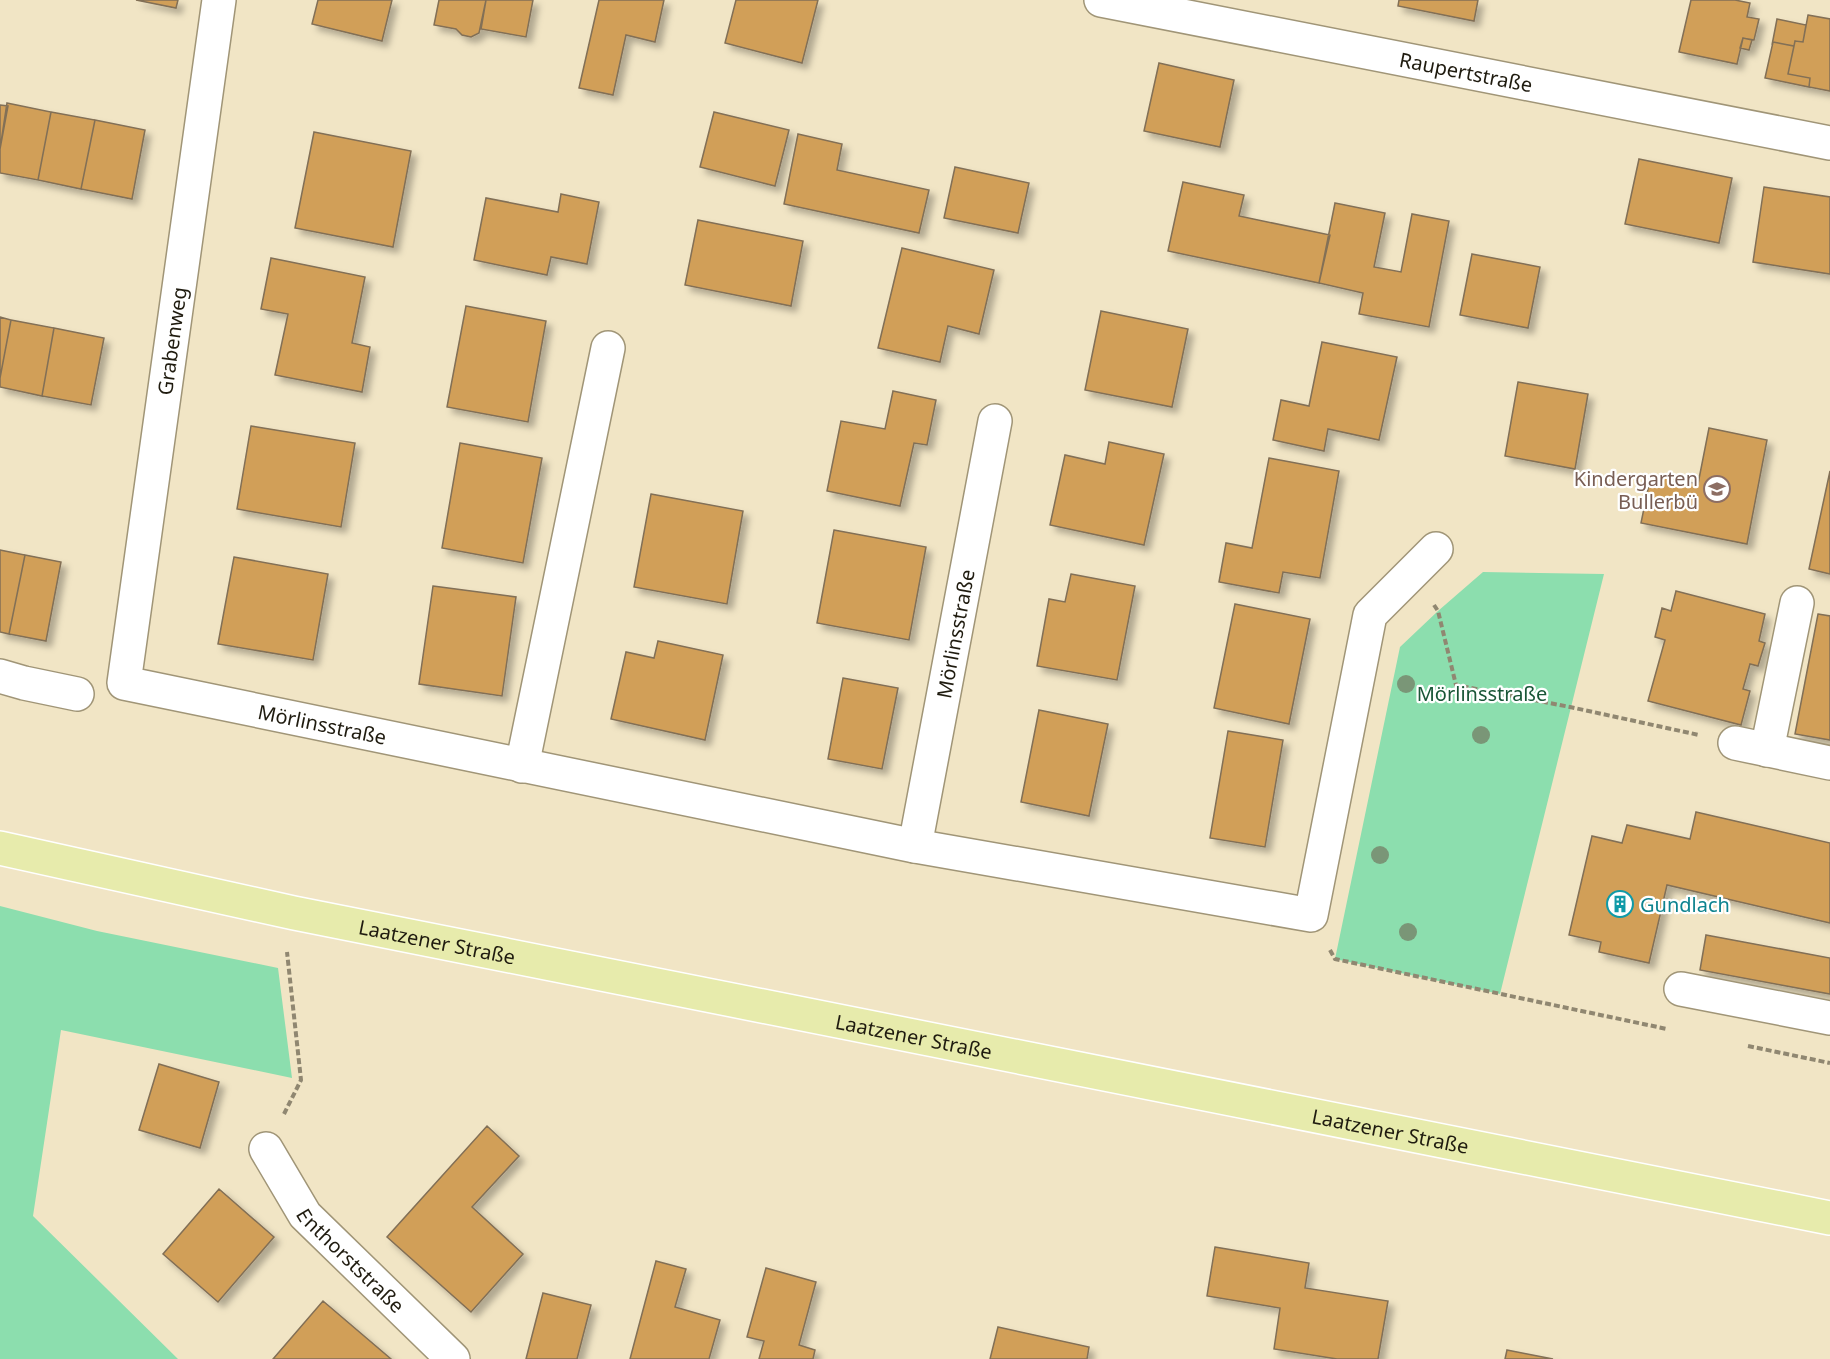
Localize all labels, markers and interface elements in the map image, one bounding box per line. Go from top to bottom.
street label: Raupertstraße [1397,45,1535,98]
street label: Grabenweg [151,285,193,397]
place label: Kindergarten Bullerbü [1574,465,1698,515]
school or university icon: Kindergarten Bullerbü [1702,474,1732,504]
street label: Mörlinsstraße [930,567,980,700]
park label: Mörlinsstraße [1417,680,1547,707]
street label: Mörlinsstraße [256,697,389,750]
building icon: Gundlach [1605,889,1635,919]
place label: Gundlach [1640,891,1730,918]
street label: Laatzener Straße [356,913,518,970]
street label: Laatzener Straße [833,1007,995,1065]
street label: Laatzener Straße [1310,1102,1471,1159]
street label: Enthorststraße [290,1203,411,1318]

